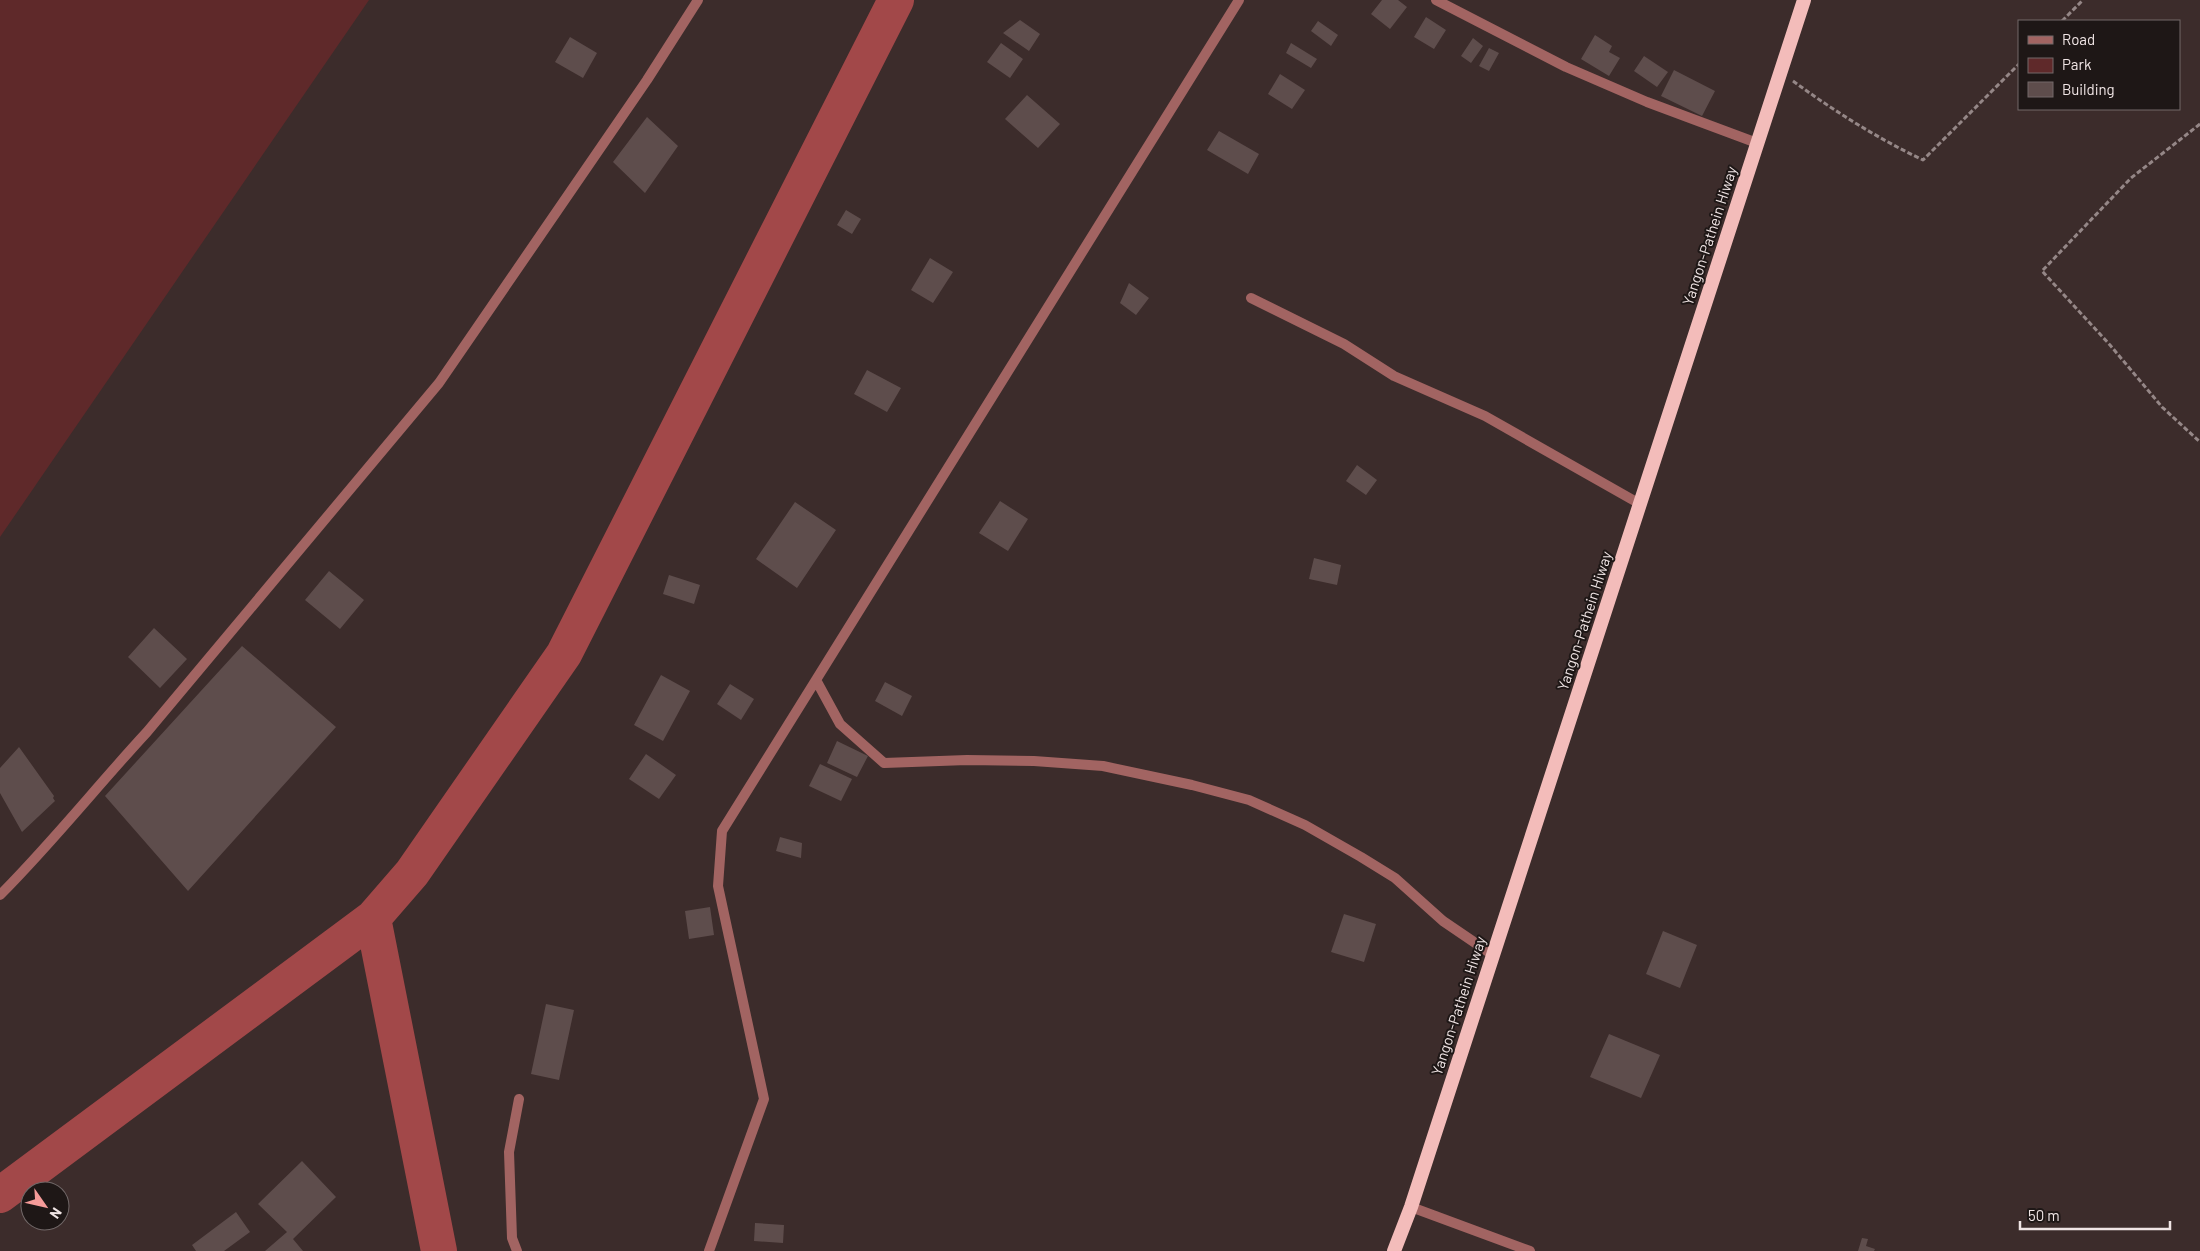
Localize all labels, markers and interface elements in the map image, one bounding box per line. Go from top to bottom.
legend [2018,20,2180,110]
text: Road [2062,30,2095,48]
text: Park [2062,55,2092,73]
text: Building [2062,80,2115,98]
street label: Yangon-Pathein Hiway [1678,164,1740,308]
street label: Yangon-Pathein Hiway [1553,549,1615,693]
street label: Yangon-Pathein Hiway [1427,934,1489,1078]
north arrow [20,1181,70,1231]
scale bar [2020,1198,2170,1230]
text: N [47,1205,66,1222]
text: 50 m [2028,1206,2060,1224]

